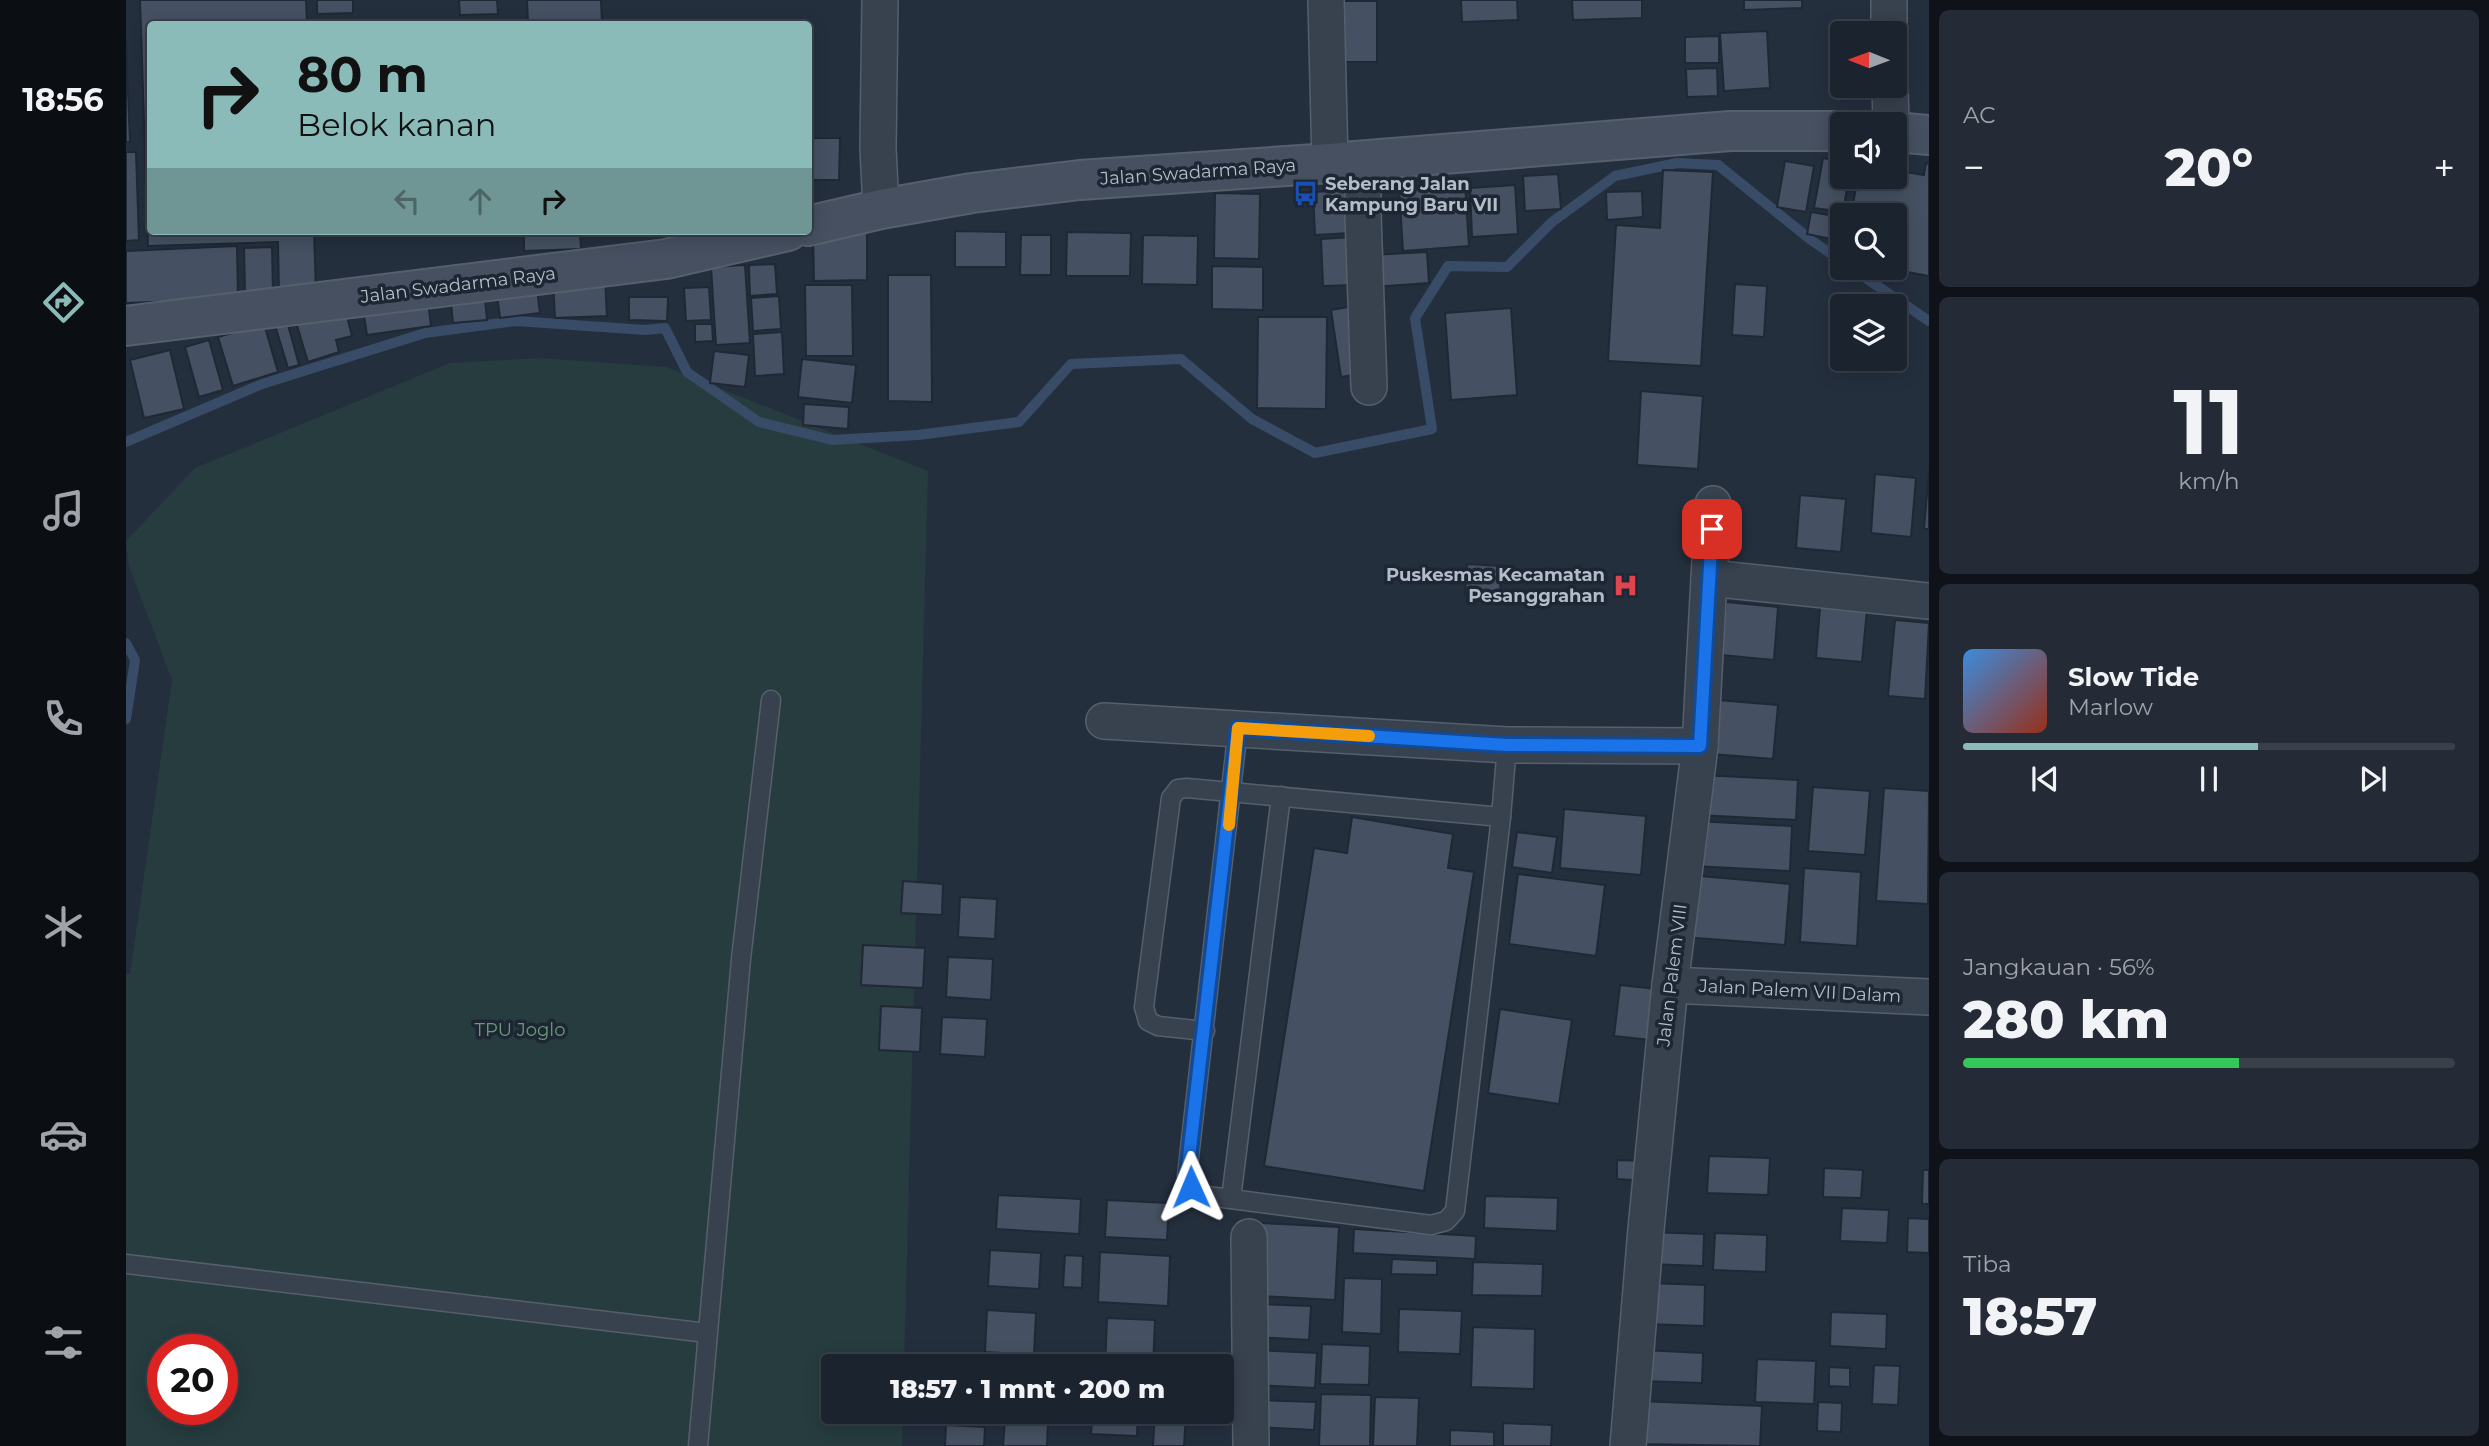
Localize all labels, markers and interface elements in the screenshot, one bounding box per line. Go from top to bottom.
north arrow [1830,21,1908,98]
map controls [1830,21,1907,371]
text: 80 m [297,45,428,104]
icon: right [182,49,273,140]
text: 18:56 [22,80,104,119]
text: AC [1963,101,1996,129]
text: Belok kanan [297,105,497,144]
button: sound [1830,112,1907,189]
text: 20° [2165,136,2253,199]
text: − [1963,144,1985,191]
text: + [2433,144,2455,191]
street label: Jalan Swadarma Raya [1098,154,1297,190]
place label: Seberang Jalan Kampung Baru VII [1325,173,1498,216]
bus stop icon: Seberang Jalan Kampung Baru VII [1291,180,1319,208]
icon: left [388,182,426,220]
icon: ahead [461,182,499,220]
icon: right [534,182,572,220]
button: search [1830,203,1907,280]
street label: Jalan Swadarma Raya [358,262,557,308]
icon: directions [39,278,88,327]
button: layers [1830,294,1907,371]
text: 11 [2173,366,2245,477]
text: km/h [2178,467,2240,495]
icon: music [39,486,88,535]
pin [1682,499,1742,559]
icon: arrive [1693,510,1731,548]
place label: Puskesmas Kecamatan Pesanggrahan [1386,564,1605,607]
hospital icon: Puskesmas Kecamatan Pesanggrahan [1611,571,1639,599]
text: Slow Tide [2068,661,2199,693]
text: Marlow [2068,693,2153,721]
icon: phone [39,694,88,743]
icon: previous [2026,760,2064,798]
icon: pause [2190,760,2228,798]
icon: next [2354,760,2392,798]
icon: climate [39,902,88,951]
street label: Jalan Palem VIII [1652,902,1692,1048]
text: Jangkauan · 56% [1963,953,2155,981]
street label: Jalan Palem VII Dalam [1697,975,1902,1007]
text: 280 km [1963,988,2169,1051]
park label: TPU Joglo [475,1019,565,1041]
icon: car [39,1110,88,1159]
position arrow [1154,1150,1228,1224]
text: Tiba [1963,1250,2011,1278]
text: 18:57 [1963,1285,2097,1348]
icon: filters [39,1318,88,1367]
speed limit sign: 20 [147,1334,238,1425]
text: 18:57 · 1 mnt · 200 m [890,1373,1165,1405]

